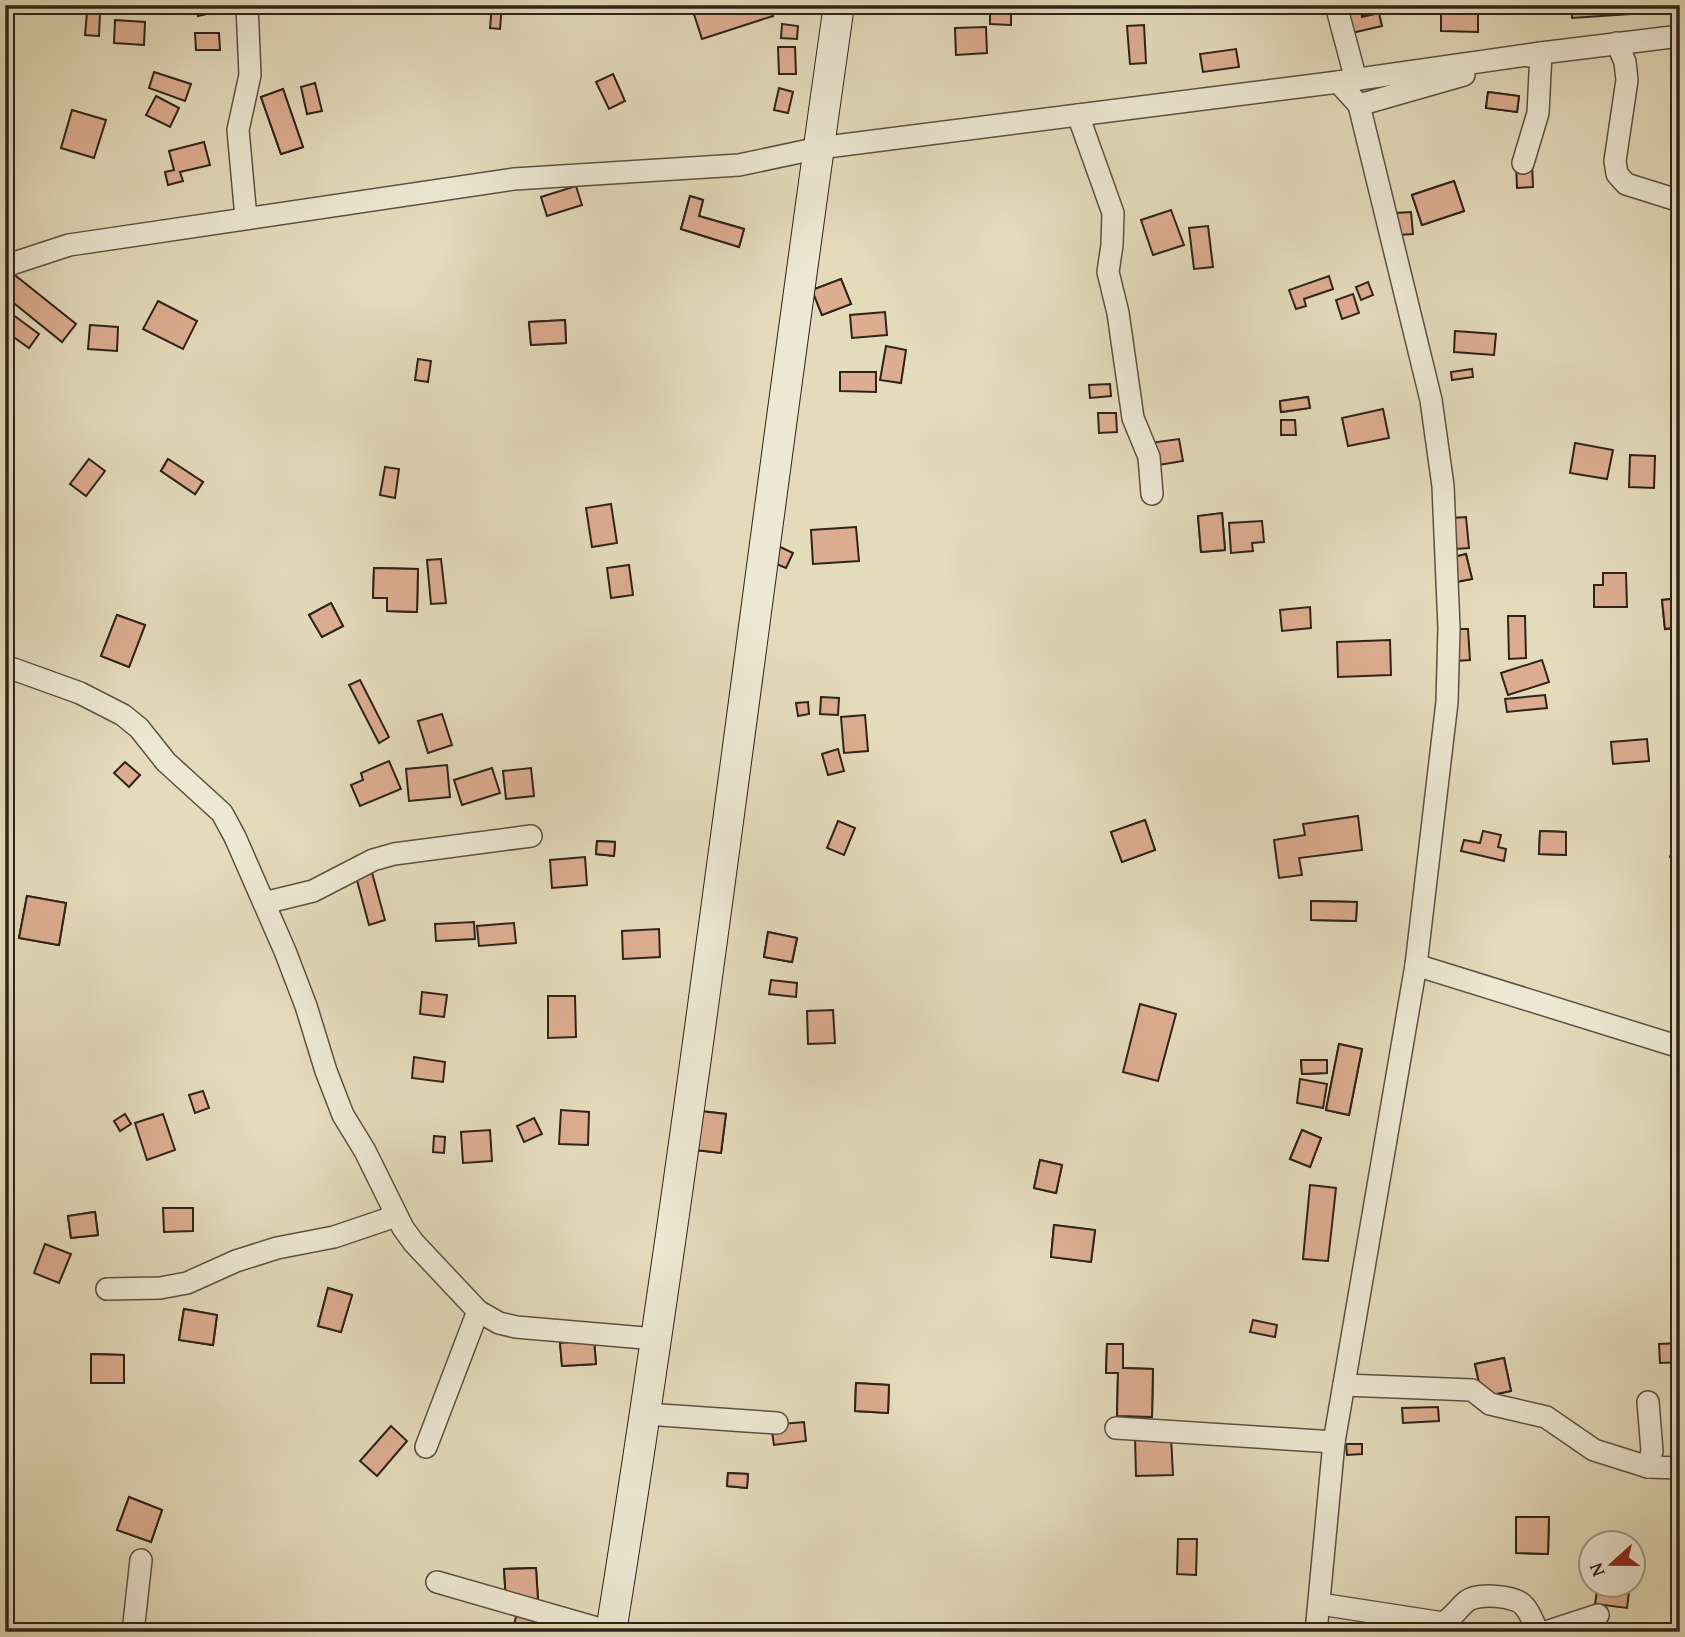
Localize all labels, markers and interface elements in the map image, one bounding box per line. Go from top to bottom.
north arrow [1576,1528,1646,1598]
text: N [1581,1559,1611,1581]

